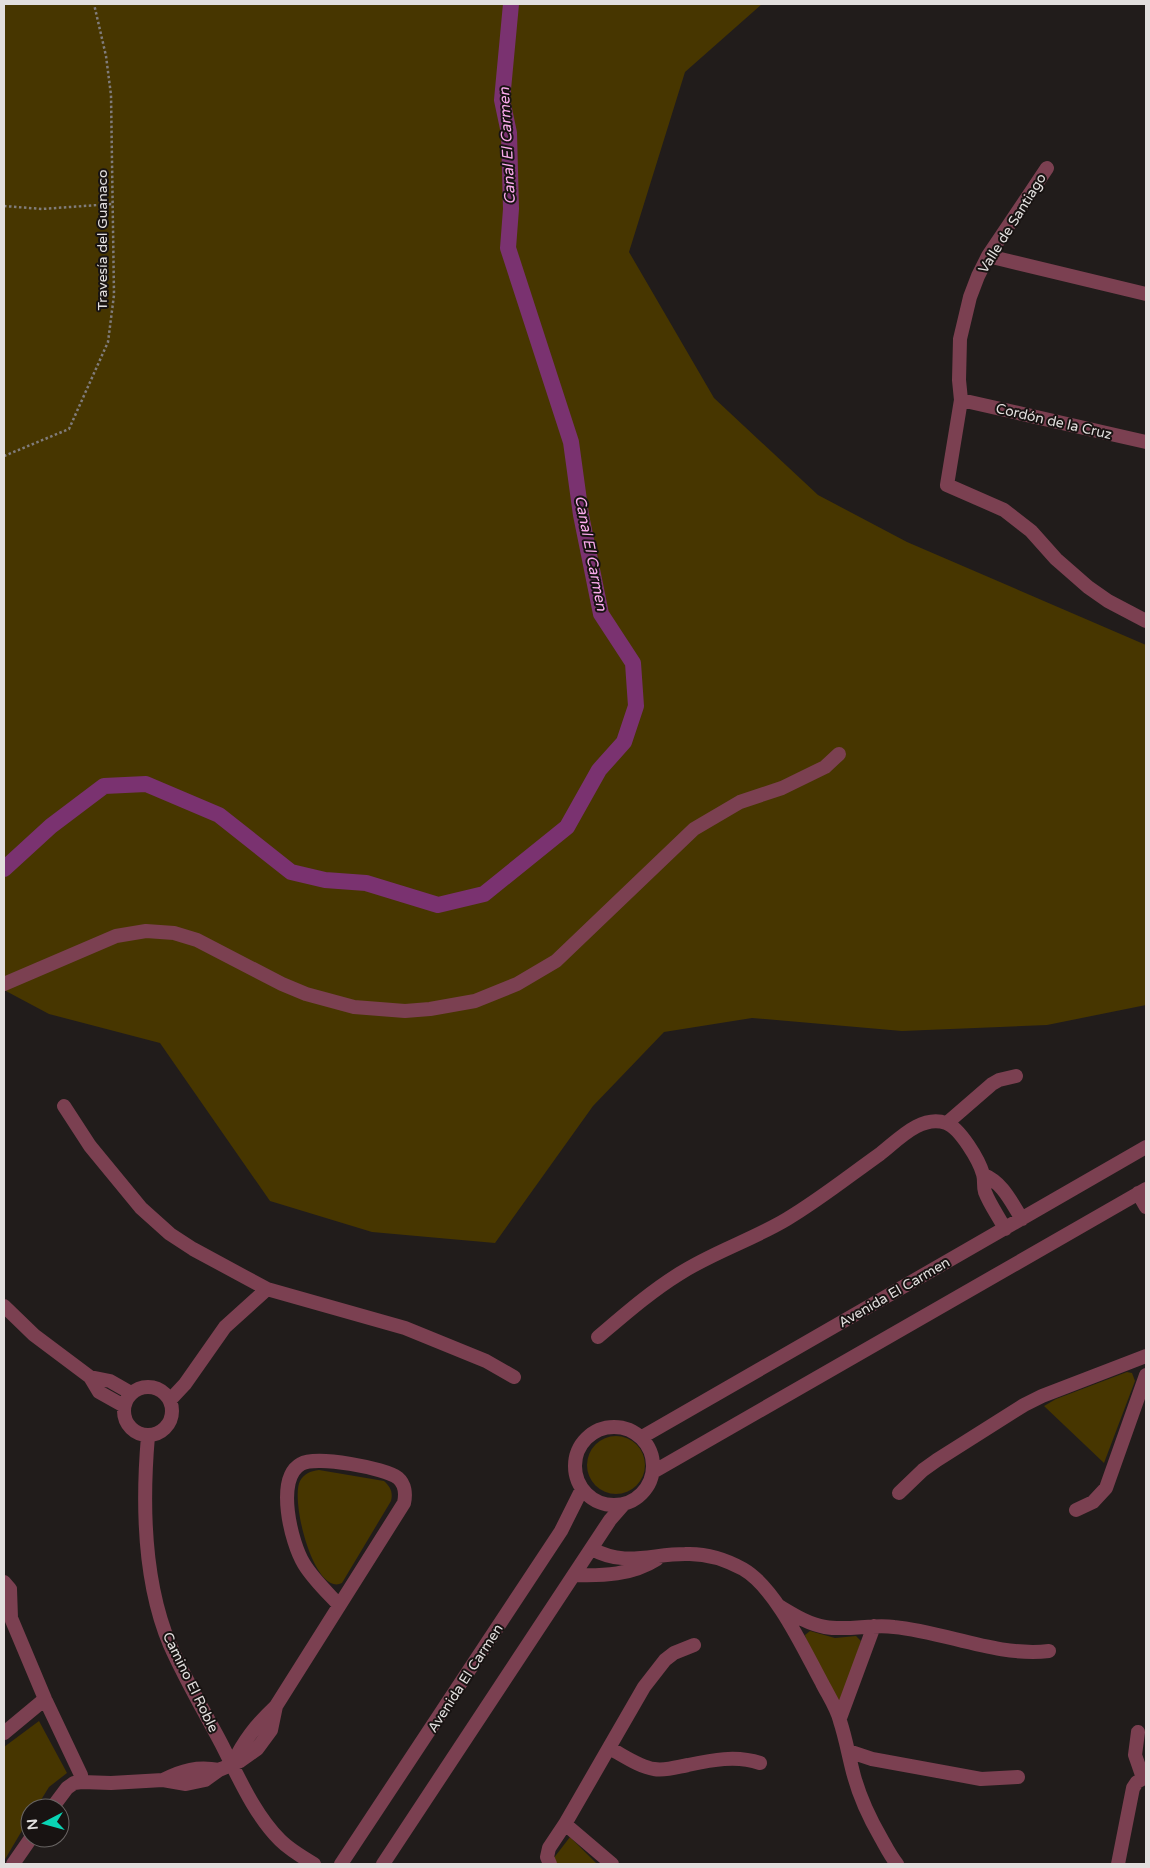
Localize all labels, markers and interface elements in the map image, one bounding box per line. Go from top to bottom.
water label: Canal El Carmen [495,86,519,205]
street label: Travesía del Guanaco [94,170,111,310]
street label: Valle de Santiago [975,170,1050,276]
street label: Cordón de la Cruz [994,400,1114,443]
water label: Canal El Carmen [571,494,611,613]
street label: Avenida El Carmen [835,1254,953,1331]
street label: Avenida El Carmen [424,1621,507,1736]
street label: Camino El Roble [159,1629,222,1735]
north arrow [20,1798,70,1848]
text: N [24,1818,42,1831]

